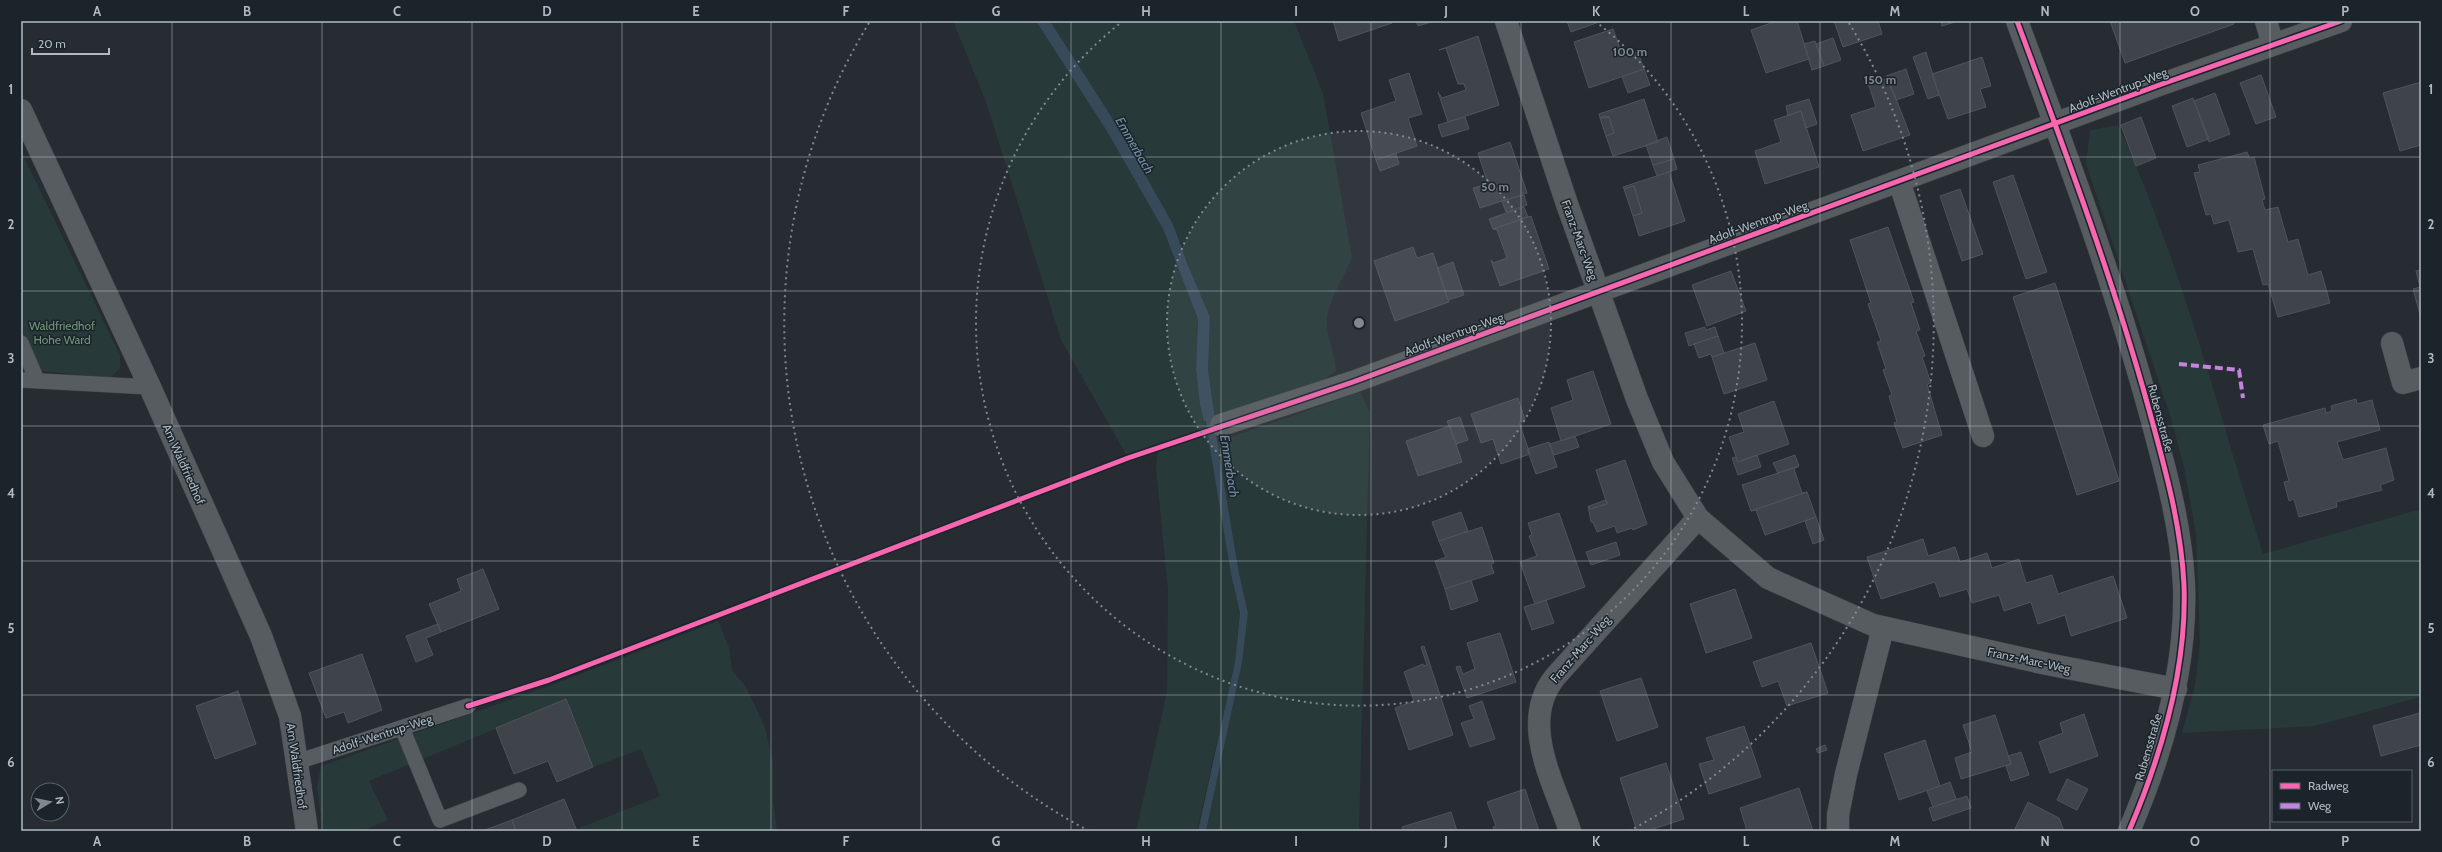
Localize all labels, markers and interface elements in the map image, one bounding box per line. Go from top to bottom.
text: A [93,3,102,19]
text: B [243,3,251,19]
text: C [393,3,401,19]
text: D [542,3,552,19]
text: E [692,3,700,19]
text: F [843,3,850,19]
text: G [992,3,1001,19]
text: H [1141,3,1151,19]
text: I [1294,3,1298,19]
text: J [1443,3,1448,19]
text: K [1592,3,1601,19]
text: L [1743,3,1750,19]
text: M [1890,3,1901,19]
text: N [2040,3,2050,19]
text: O [2190,3,2200,19]
text: P [2341,3,2349,19]
scale bar [32,30,109,56]
text: 20 m [38,36,66,51]
text: 100 m [1613,44,1647,59]
street label: Adolf-Wentrup-Weg [2067,64,2170,116]
text: 150 m [1864,72,1896,87]
text: 1 [9,81,13,97]
text: 1 [2429,81,2433,97]
water label: Emmerbach [1112,114,1158,176]
text: 50 m [1481,179,1509,194]
street label: Adolf-Wentrup-Weg [1706,197,1811,247]
street label: Franz-Marc-Weg [1558,198,1602,283]
text: 2 [8,216,15,232]
text: 2 [2428,216,2435,232]
street label: Adolf-Wentrup-Weg [1402,309,1507,359]
centre of rings [1352,316,1366,330]
park label: Waldfriedhof Hohe Ward [29,318,95,347]
text: 3 [7,350,15,366]
text: 3 [2427,350,2435,366]
street label: Rubensstraße [2145,383,2177,453]
street label: Am Waldfriedhof [159,421,209,507]
water label: Emmerbach [1217,434,1243,498]
text: 4 [7,485,15,501]
text: 4 [2427,485,2435,501]
street label: Franz-Marc-Weg [1547,611,1614,686]
text: 5 [8,620,15,636]
text: 5 [2428,620,2435,636]
street label: Franz-Marc-Weg [1986,644,2073,676]
street label: Adolf-Wentrup-Weg [330,710,435,757]
street label: Rubensstraße [2131,712,2165,782]
street label: Am Waldfriedhof [284,722,310,810]
text: 6 [7,754,15,770]
text: 6 [2427,754,2435,770]
legend [2272,770,2412,822]
text: Radweg [2308,778,2349,793]
north arrow [30,782,70,822]
text: N [52,795,67,805]
text: Weg [2308,798,2332,813]
text: A [93,833,102,849]
text: B [243,833,251,849]
text: C [393,833,401,849]
text: D [542,833,552,849]
text: E [692,833,700,849]
text: F [843,833,850,849]
text: G [992,833,1001,849]
text: H [1141,833,1151,849]
text: I [1294,833,1298,849]
text: J [1443,833,1448,849]
text: K [1592,833,1601,849]
text: L [1743,833,1750,849]
text: M [1890,833,1901,849]
text: N [2040,833,2050,849]
text: O [2190,833,2200,849]
text: P [2341,833,2349,849]

